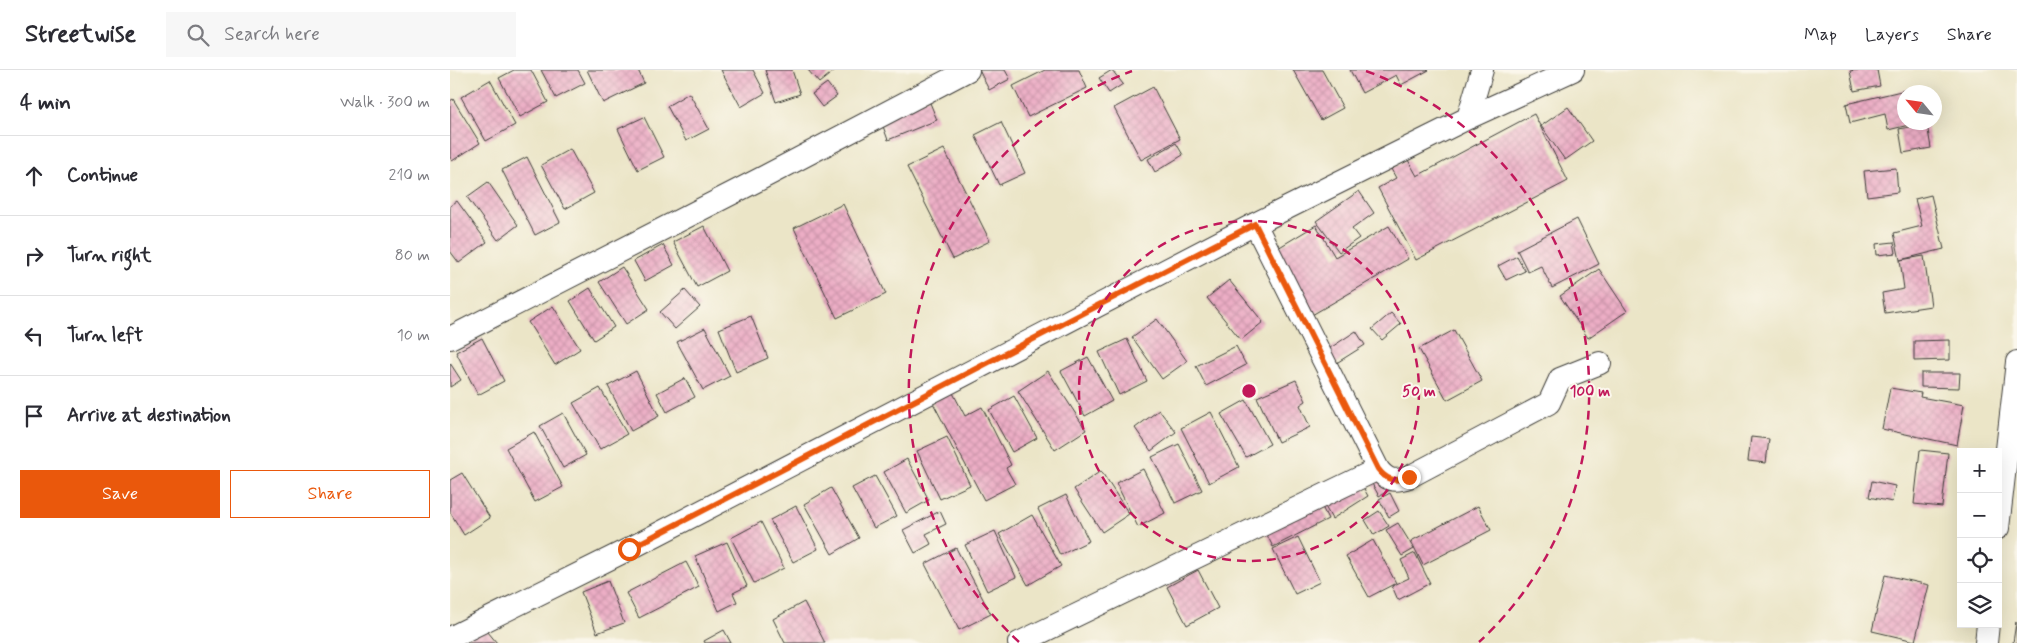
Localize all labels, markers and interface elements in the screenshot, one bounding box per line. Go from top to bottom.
search box [166,12,516,57]
text: Streetwise [25,19,136,50]
icon: search [184,21,212,49]
text: Search here [224,22,320,47]
text: Map [1804,23,1837,47]
text: Layers [1865,23,1919,47]
text: Share [1947,23,1992,47]
north arrow [1897,85,1942,130]
text: 4 min [20,89,71,117]
text: Walk · 300 m [340,92,430,113]
icon: ahead [20,162,48,190]
text: Continue [67,163,138,188]
text: 210 m [389,165,430,186]
icon: right [20,242,48,270]
text: Turn right [67,243,151,268]
text: 80 m [395,245,430,266]
icon: left [20,322,48,350]
text: Turn left [67,323,143,348]
text: 10 m [397,325,430,346]
centre of rings [1240,382,1258,400]
text: 50 m [1402,382,1436,402]
text: 100 m [1570,382,1610,402]
icon: arrive [20,402,48,430]
text: Arrive at destination [67,403,231,428]
map controls [1957,448,2002,628]
button: + [1957,448,2002,493]
route end [1398,466,1421,489]
button: Save [20,470,220,518]
button: Share [230,470,430,518]
button: − [1957,493,2002,538]
route start [618,538,641,561]
button: locate [1957,538,2002,583]
button: layers [1957,583,2002,628]

